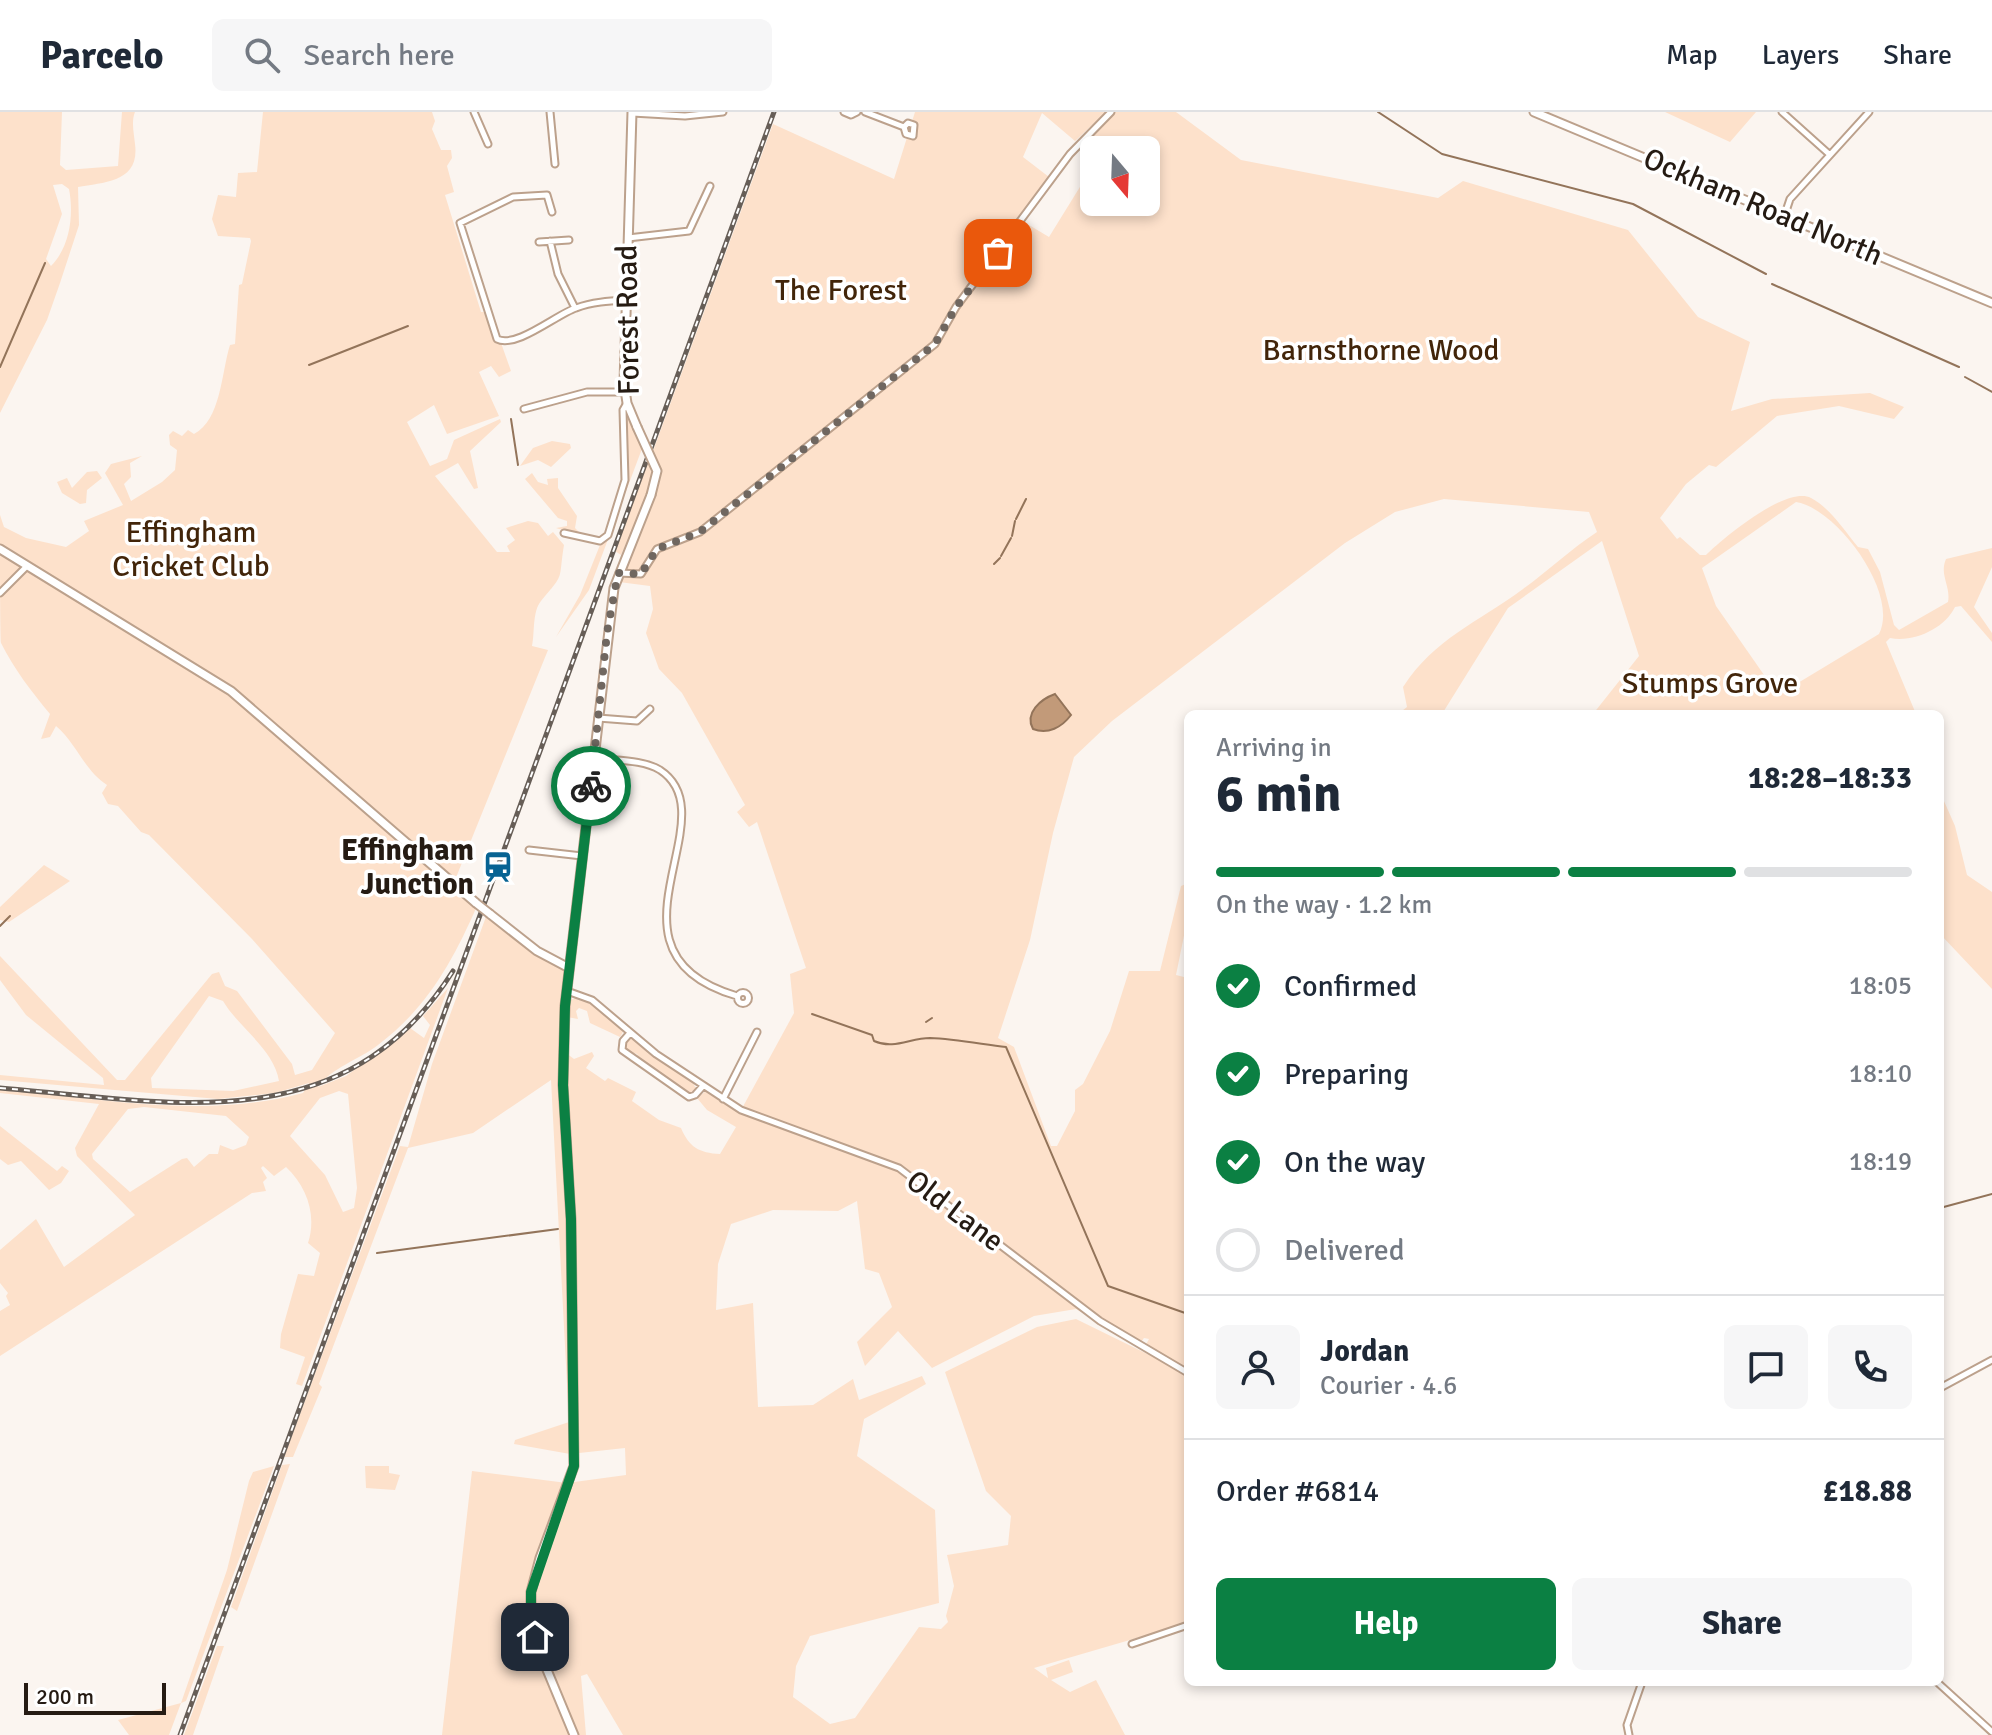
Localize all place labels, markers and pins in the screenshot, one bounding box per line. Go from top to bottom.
pin [964,219,1032,287]
place label: Effingham Junction [341,832,474,903]
station icon: Effingham Junction [481,850,515,884]
pin [501,1603,569,1671]

